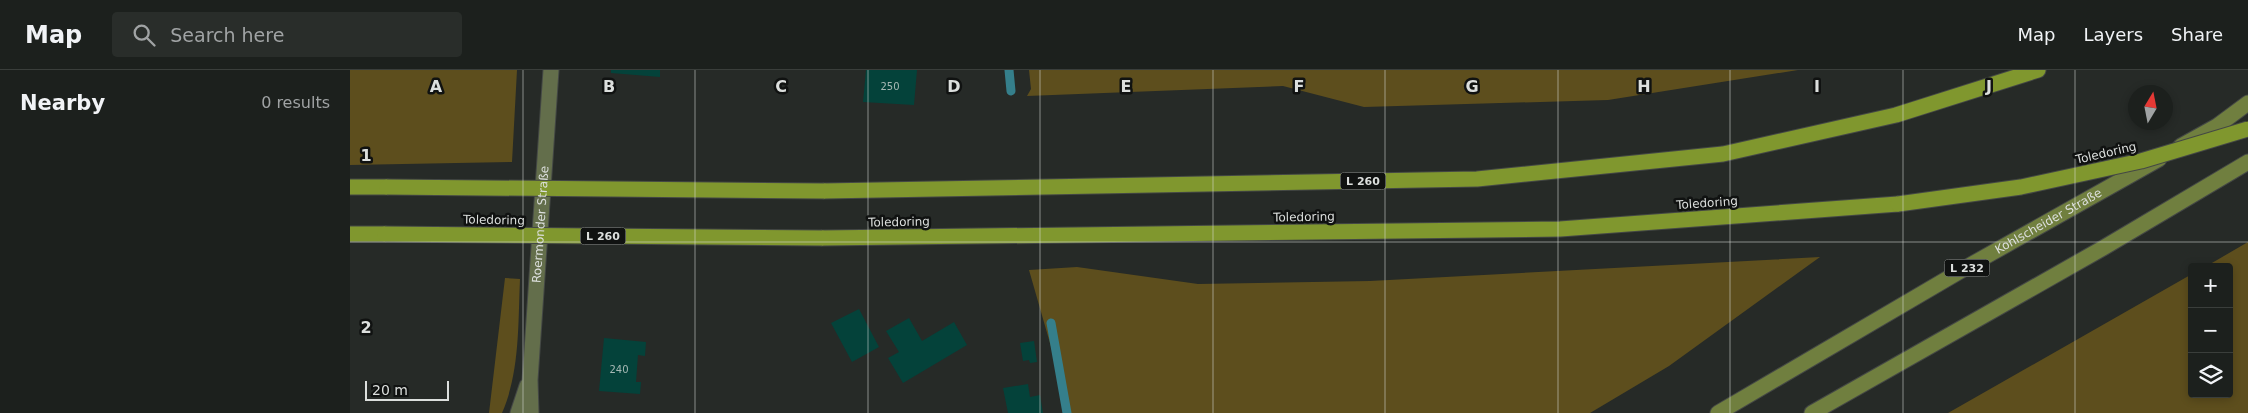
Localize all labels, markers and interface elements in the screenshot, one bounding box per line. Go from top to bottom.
search box [112,12,462,57]
text: Map [25,21,82,49]
icon: search [130,21,158,49]
text: Search here [170,24,284,46]
text: Map [2017,24,2055,45]
text: Layers [2083,24,2143,45]
text: Share [2171,24,2223,45]
text: A [430,77,443,96]
text: B [603,77,615,96]
text: C [775,77,787,96]
text: D [947,77,961,96]
text: E [1121,77,1131,96]
text: F [1294,77,1304,96]
text: G [1465,77,1479,96]
text: H [1637,77,1651,96]
text: I [1814,77,1820,96]
text: J [1985,77,1992,96]
house number: 250 [880,81,900,92]
north arrow [2128,85,2173,130]
text: Nearby [20,91,105,115]
text: 0 results [261,93,330,112]
street label: Toledoring [2073,139,2138,167]
text: 1 [360,146,372,165]
street label: Roermonder Straße [530,165,551,283]
road number: L 260 [1340,172,1386,190]
street label: Kohlscheider Straße [1993,186,2104,257]
street label: Toledoring [1675,194,1738,212]
street label: Toledoring [1272,209,1335,225]
street label: Toledoring [462,212,525,228]
street label: Toledoring [867,214,930,230]
road number: L 260 [580,228,626,245]
road number: L 232 [1944,260,1990,277]
map controls [2188,263,2233,398]
button: + [2188,263,2233,308]
button: − [2188,308,2233,353]
text: 2 [360,318,372,337]
button: layers [2188,353,2233,398]
house number: 240 [609,364,629,375]
scale bar [365,378,449,401]
text: 20 m [372,382,408,398]

